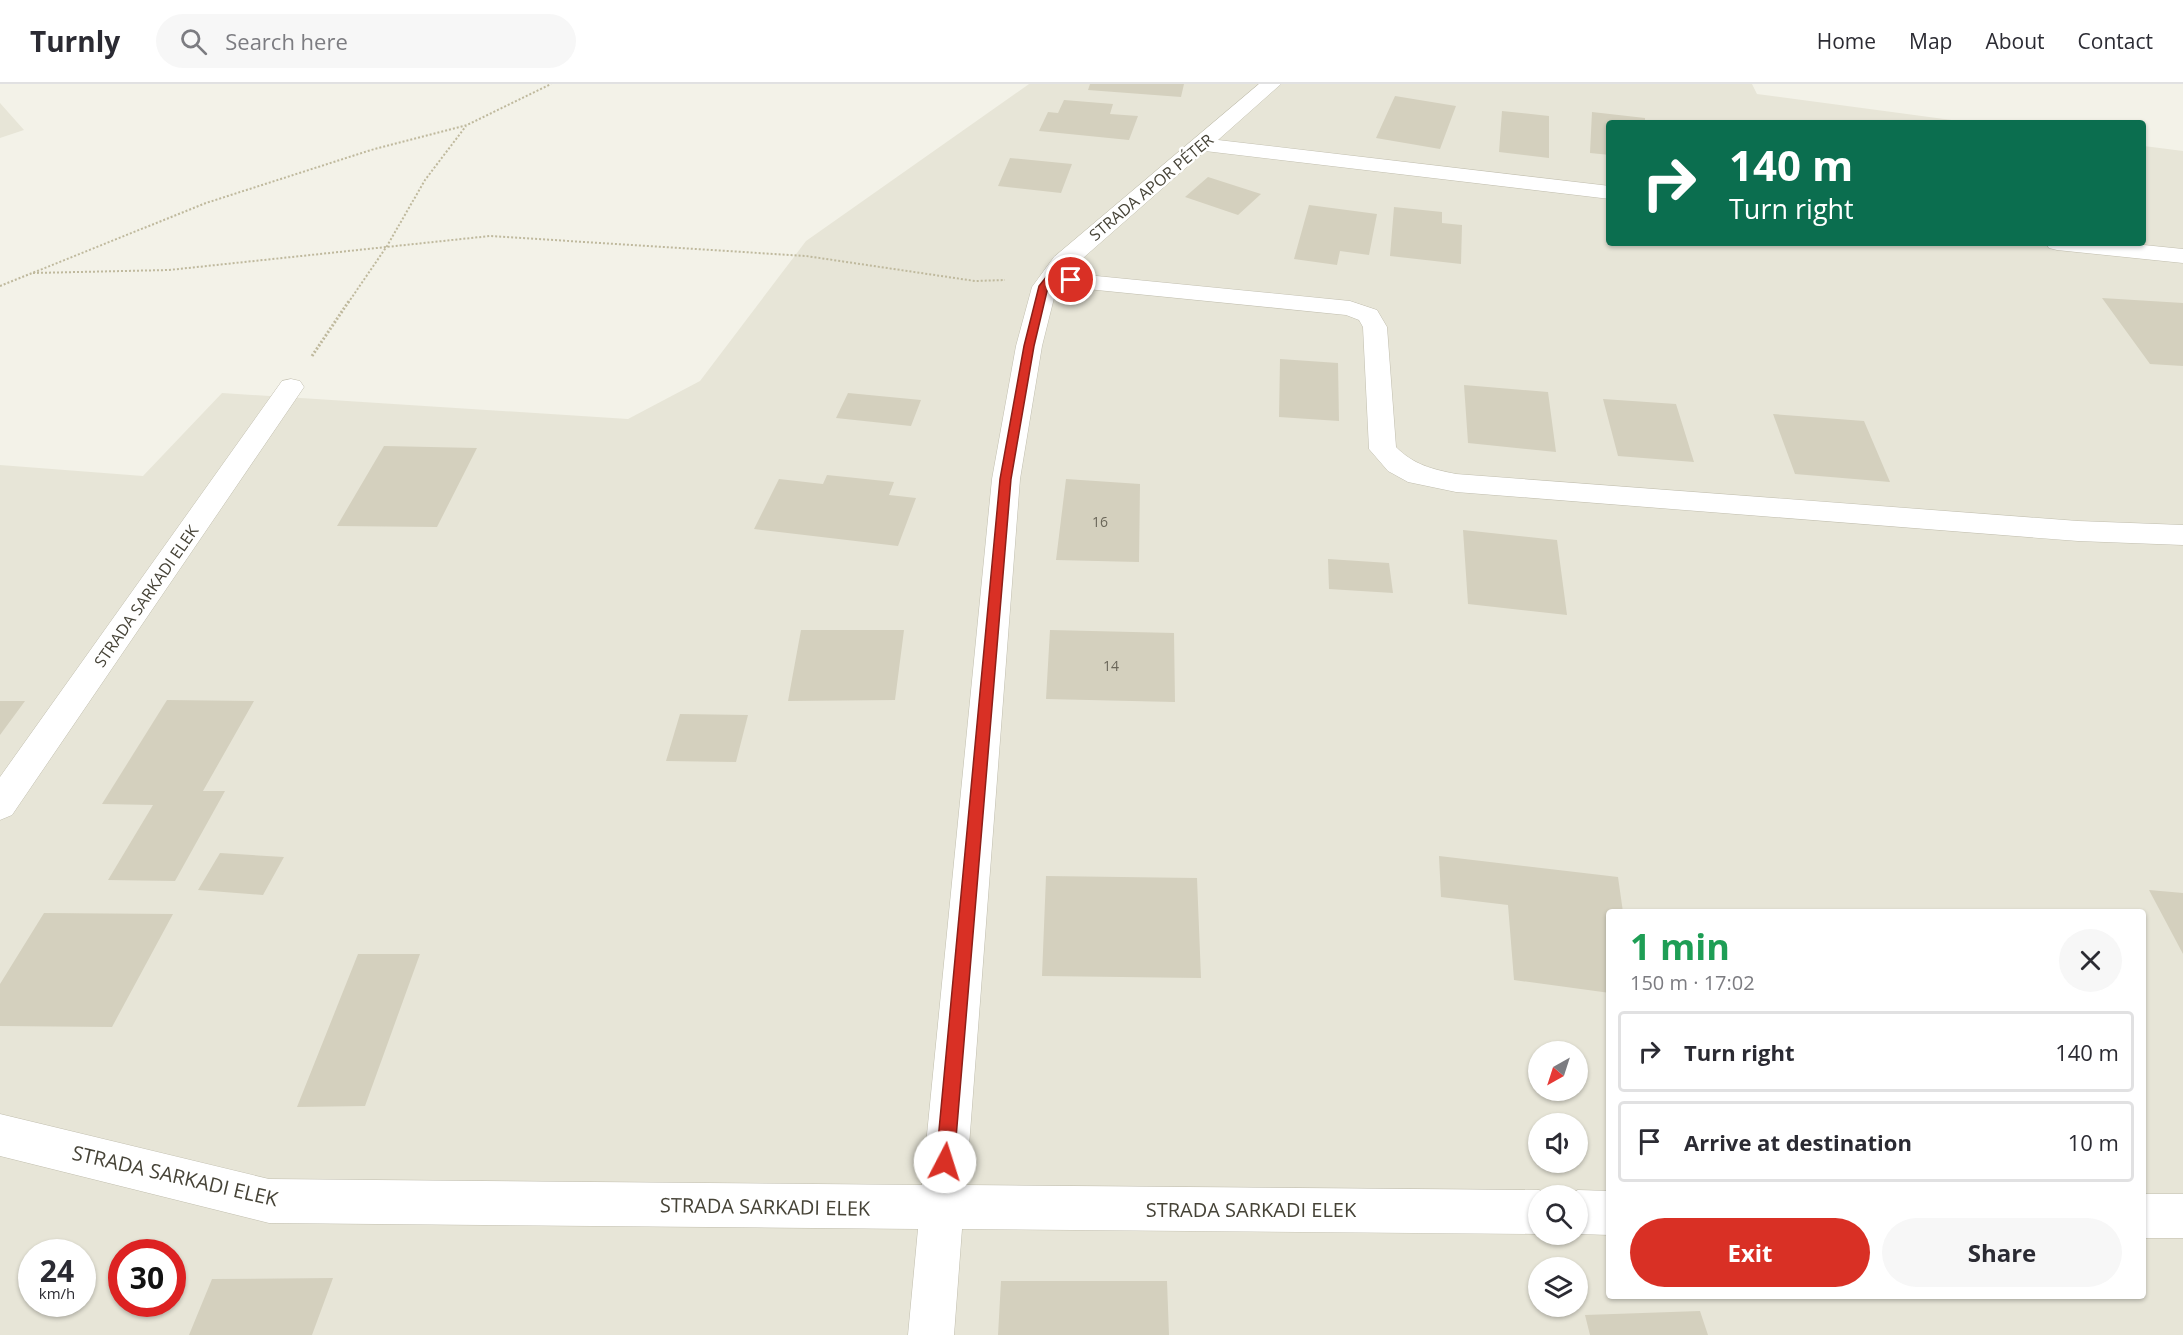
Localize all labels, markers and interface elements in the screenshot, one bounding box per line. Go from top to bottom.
search box [156,14,576,68]
text: Turnly [30,22,120,60]
icon: search [177,25,210,58]
text: Search here [225,26,348,56]
text: Home [1817,27,1876,55]
text: Map [1909,27,1952,55]
text: About [1985,27,2045,55]
text: Contact [2078,27,2153,55]
street label: STRADA APOR PÉTER [1084,128,1218,245]
text: 140 m [1729,136,1853,193]
icon: right [1630,144,1708,222]
text: Turn right [1729,190,1854,227]
pin [1045,254,1096,305]
icon: arrive [1054,263,1087,296]
house number: 16 [1092,512,1108,531]
street label: STRADA SARKADI ELEK [89,521,203,671]
house number: 14 [1103,656,1119,675]
text: 1 min [1630,922,1730,971]
button: close [2059,929,2122,992]
text: 150 m · 17:02 [1630,969,1755,996]
icon: right [1633,1035,1666,1068]
text: Turn right [1684,1037,1795,1067]
text: 140 m [2055,1037,2119,1067]
north arrow [1528,1041,1588,1101]
map controls [1528,1041,1588,1317]
button: sound [1528,1113,1588,1173]
icon: arrive [1633,1125,1666,1158]
text: Arrive at destination [1684,1127,1912,1157]
text: 10 m [2068,1127,2119,1157]
position arrow [913,1130,977,1194]
street label: STRADA SARKADI ELEK [70,1139,281,1212]
button: search [1528,1185,1588,1245]
street label: STRADA SARKADI ELEK [660,1191,871,1222]
street label: STRADA SARKADI ELEK [1146,1196,1357,1223]
button: Exit [1630,1218,1870,1287]
button: Share [1882,1218,2122,1287]
speed limit sign: 30 [108,1239,186,1317]
text: 24 [40,1250,74,1291]
button: layers [1528,1257,1588,1317]
text: km/h [39,1283,75,1303]

